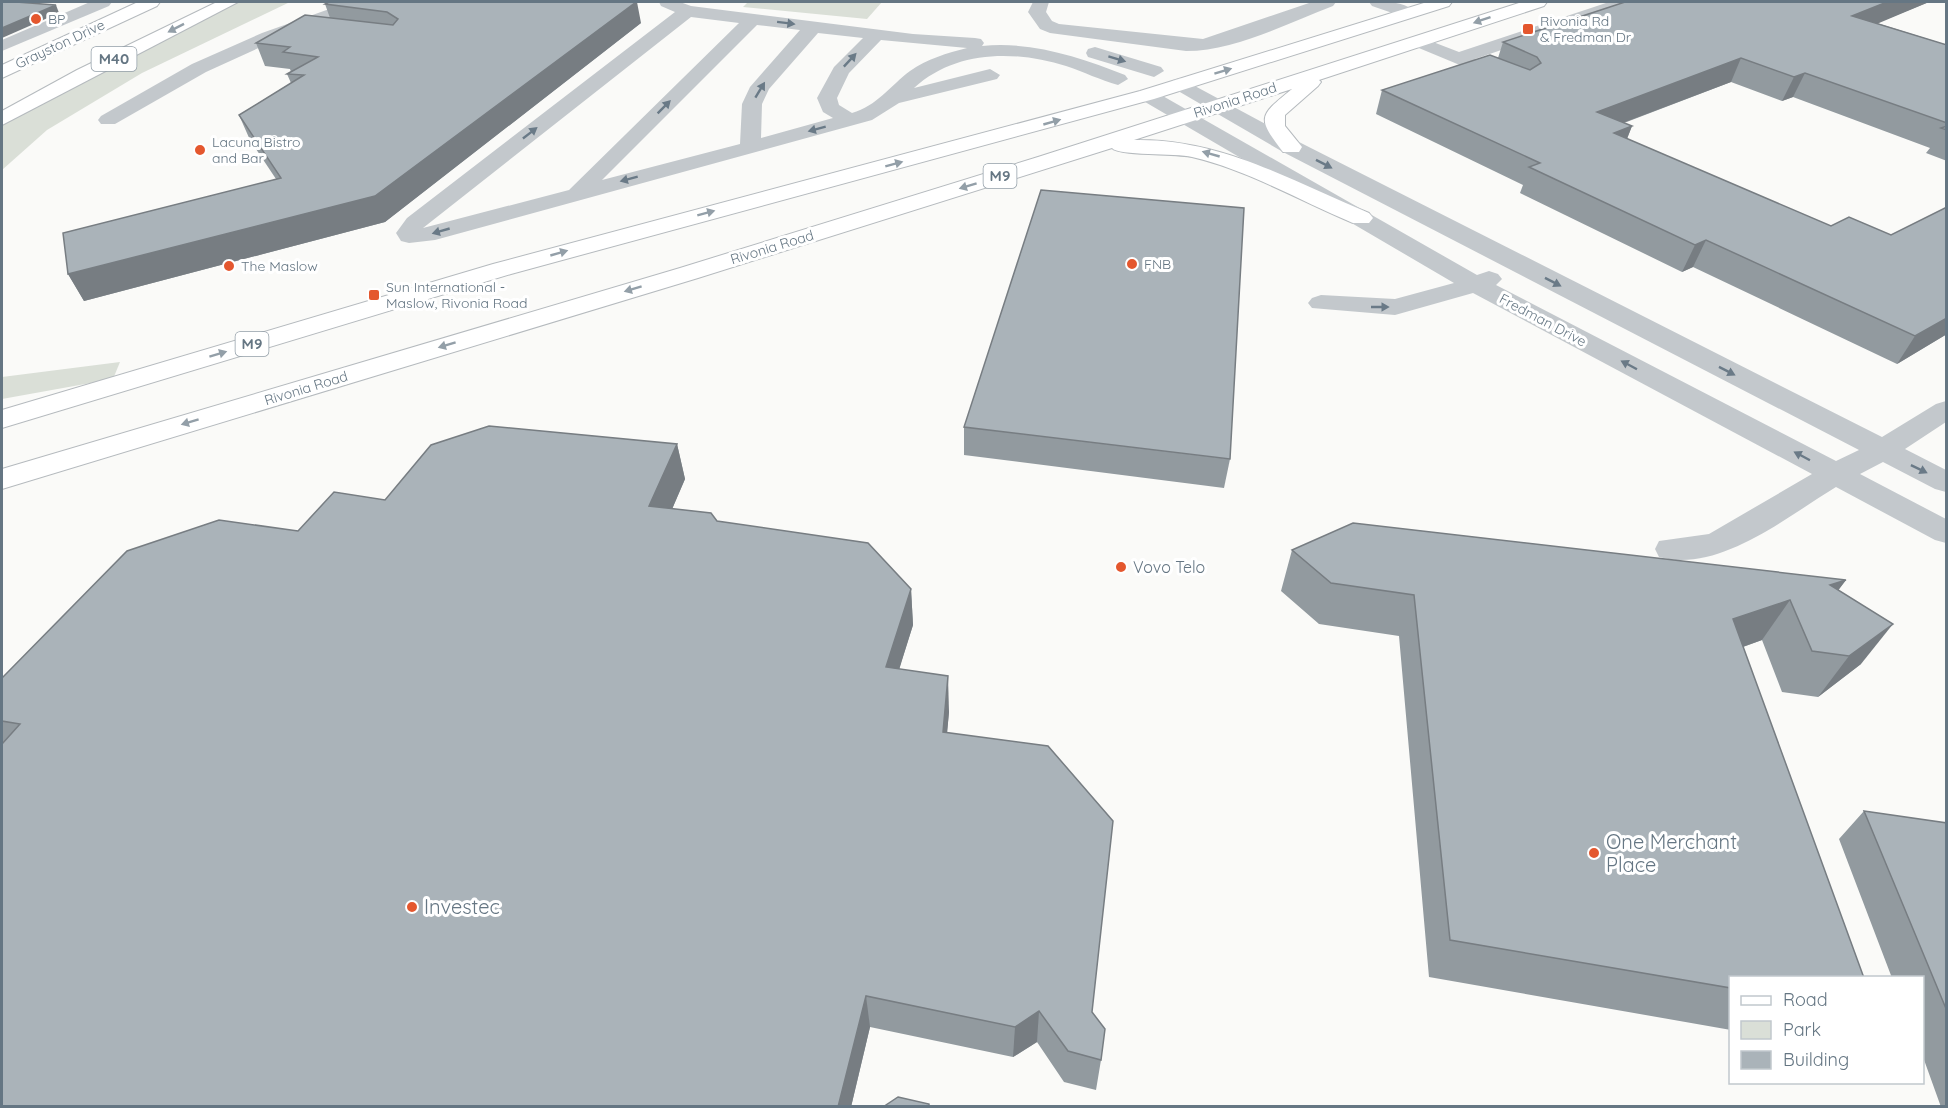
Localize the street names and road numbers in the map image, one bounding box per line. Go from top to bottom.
street label: Grayston Drive [12,15,108,73]
road number: M40 [92,47,136,71]
street label: Rivonia Road [1191,78,1279,122]
road number: M9 [984,164,1016,188]
street label: Rivonia Road [728,226,816,268]
street label: Fredman Drive [1496,289,1590,351]
road number: M9 [236,332,268,356]
street label: Rivonia Road [262,367,350,409]

